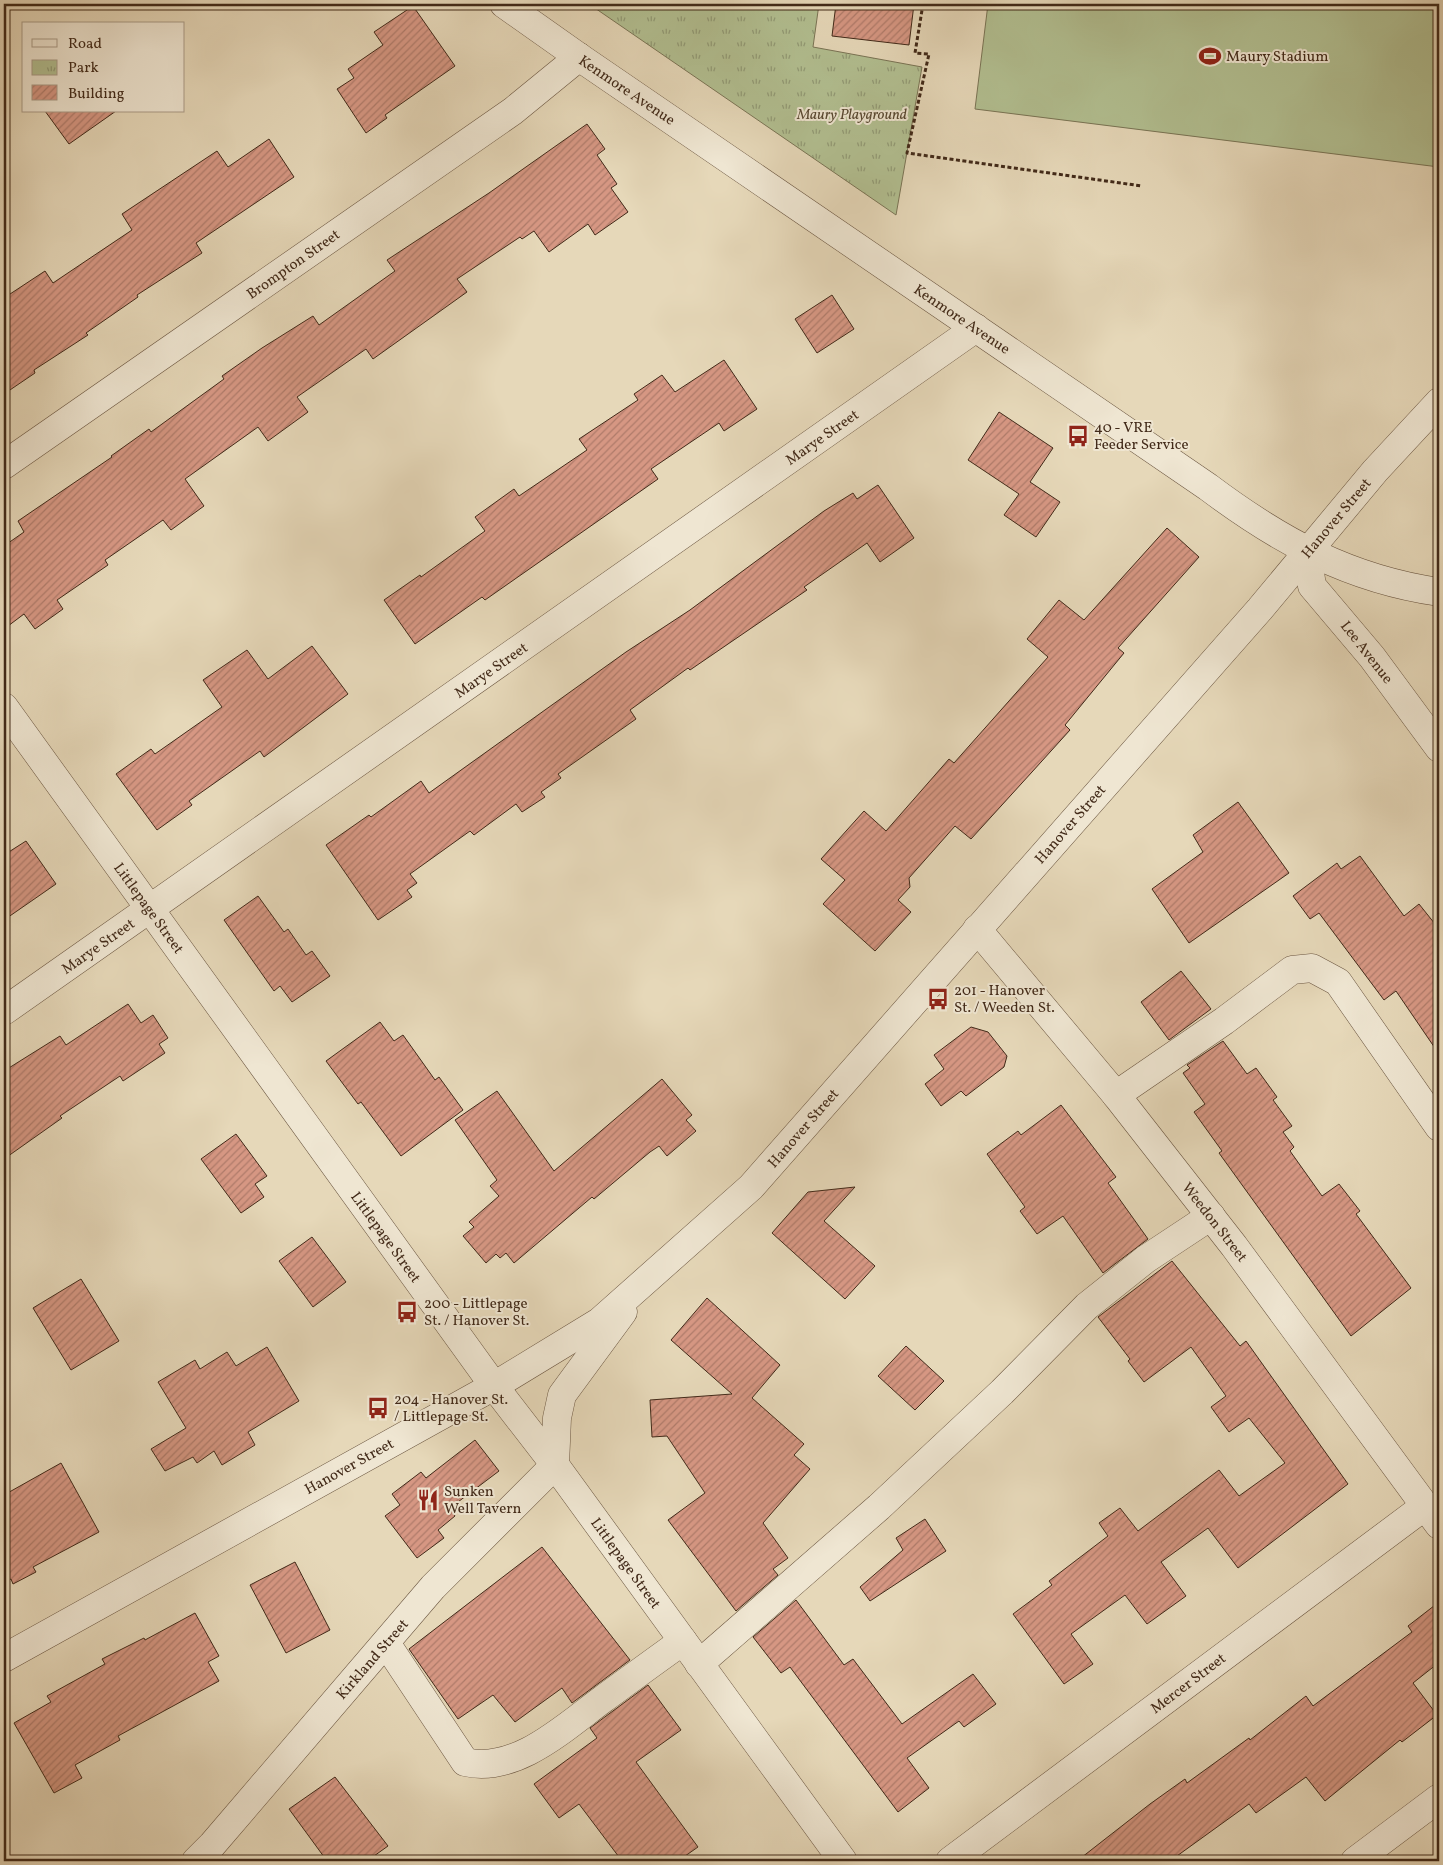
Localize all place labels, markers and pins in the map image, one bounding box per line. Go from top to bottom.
sports icon: Maury Stadium [1197,43,1223,69]
place label: Maury Stadium [1226,47,1329,68]
place label: 40 - VRE Feeder Service [1094,418,1189,456]
bus stop icon: 40 - VRE Feeder Service [1065,423,1091,449]
place label: 201 - Hanover St. / Weeden St. [954,981,1055,1019]
bus stop icon: 201 - Hanover St. / Weeden St. [925,986,951,1012]
place label: 200 - Littlepage St. / Hanover St. [424,1294,529,1332]
bus stop icon: 200 - Littlepage St. / Hanover St. [394,1299,420,1325]
place label: 204 - Hanover St. / Littlepage St. [394,1390,508,1428]
bus stop icon: 204 - Hanover St. / Littlepage St. [365,1395,391,1421]
place label: Sunken Well Tavern [444,1482,522,1520]
restaurant icon: Sunken Well Tavern [415,1487,441,1513]

